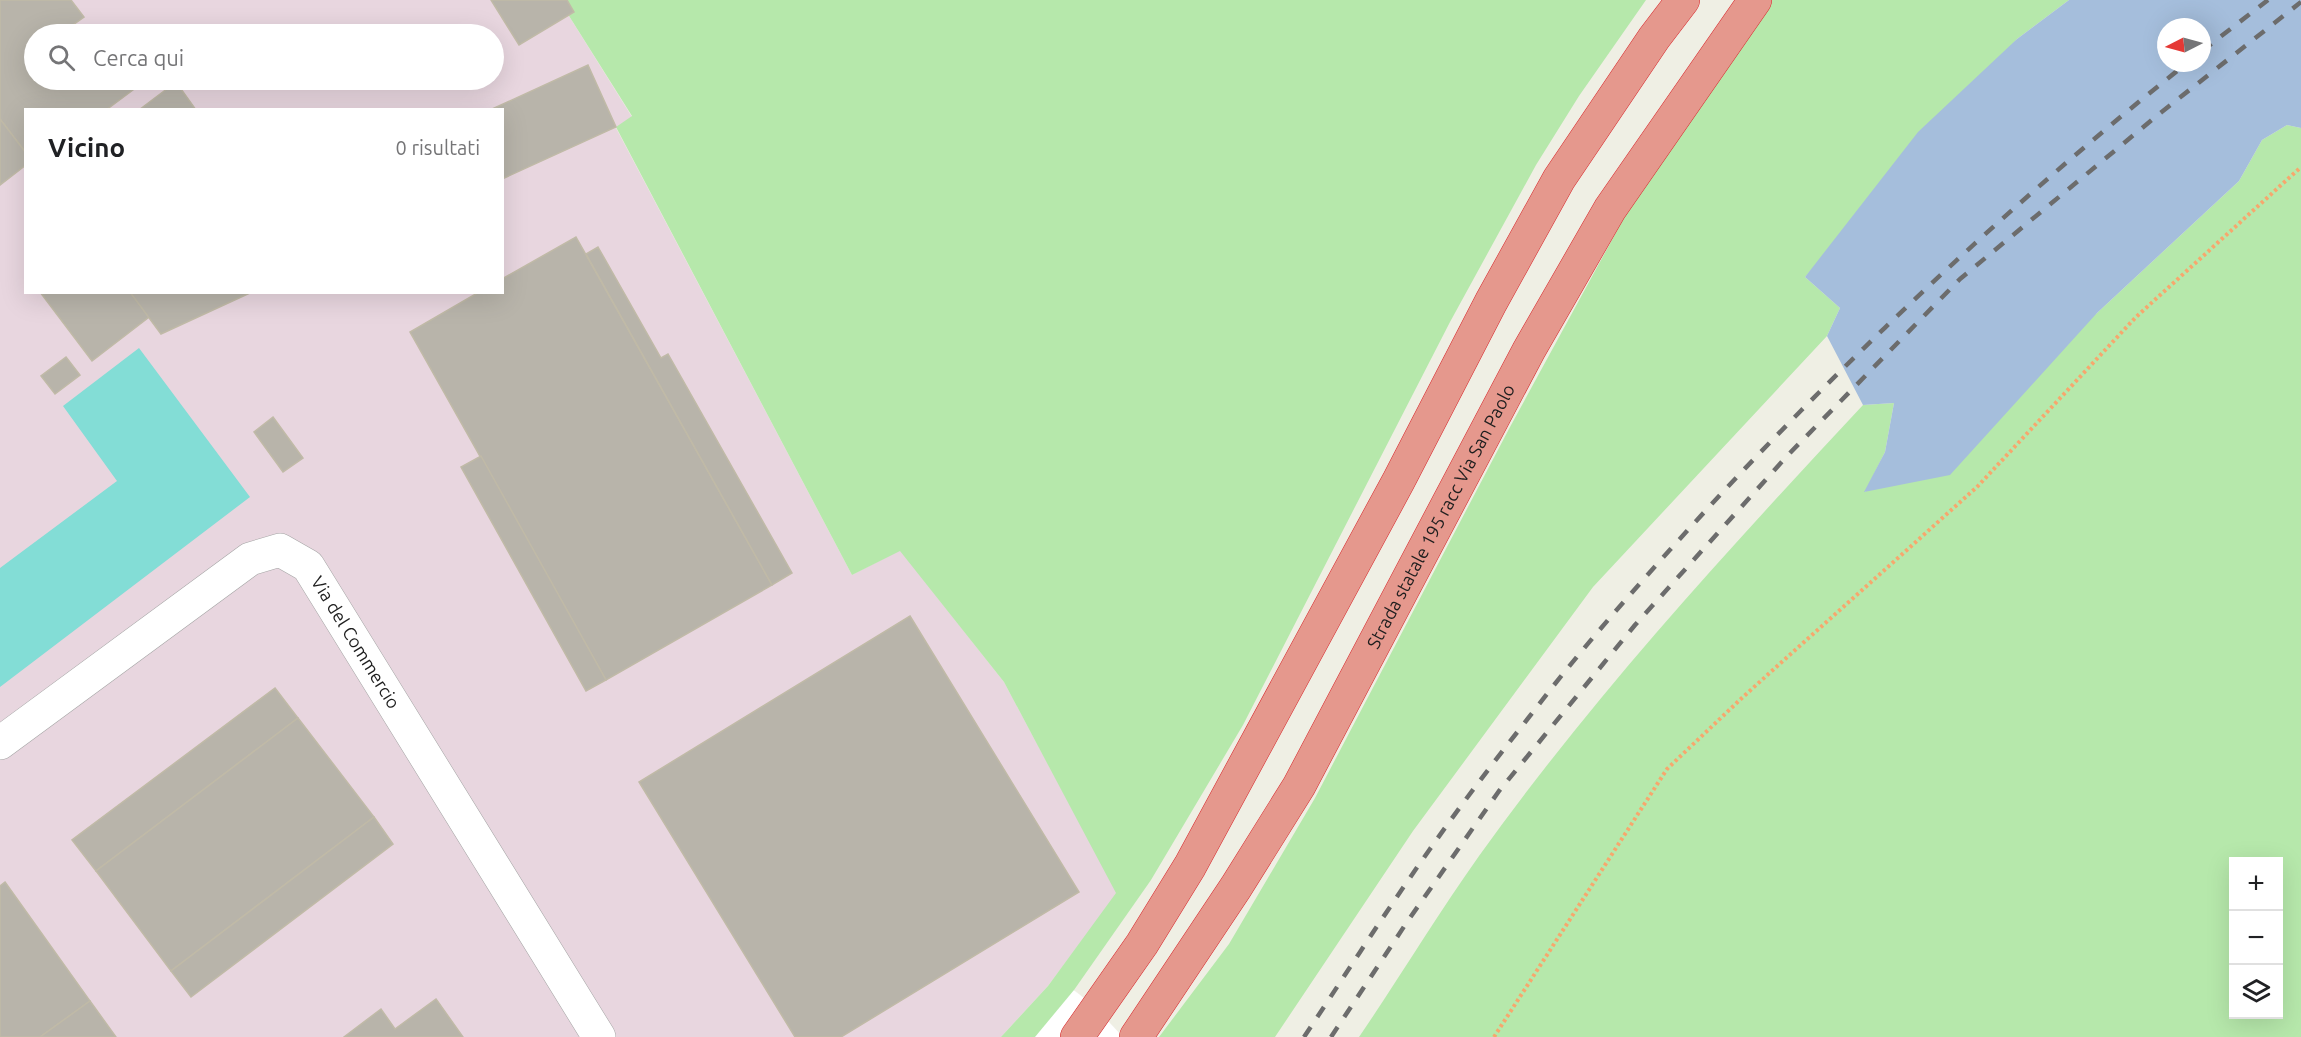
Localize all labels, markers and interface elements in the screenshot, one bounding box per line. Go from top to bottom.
north arrow [2157,18,2211,72]
search box [24,24,504,90]
icon: search [45,41,78,74]
text: Cerca qui [93,45,184,70]
text: Vicino [48,133,125,162]
text: 0 risultati [396,136,480,159]
street label: Strada statale 195 racc Via San Paolo [1362,381,1518,652]
street label: Via del Commercio [308,572,405,712]
map controls [2229,857,2283,1019]
button: + [2229,857,2283,911]
button: − [2229,911,2283,965]
button: layers [2229,965,2283,1019]

